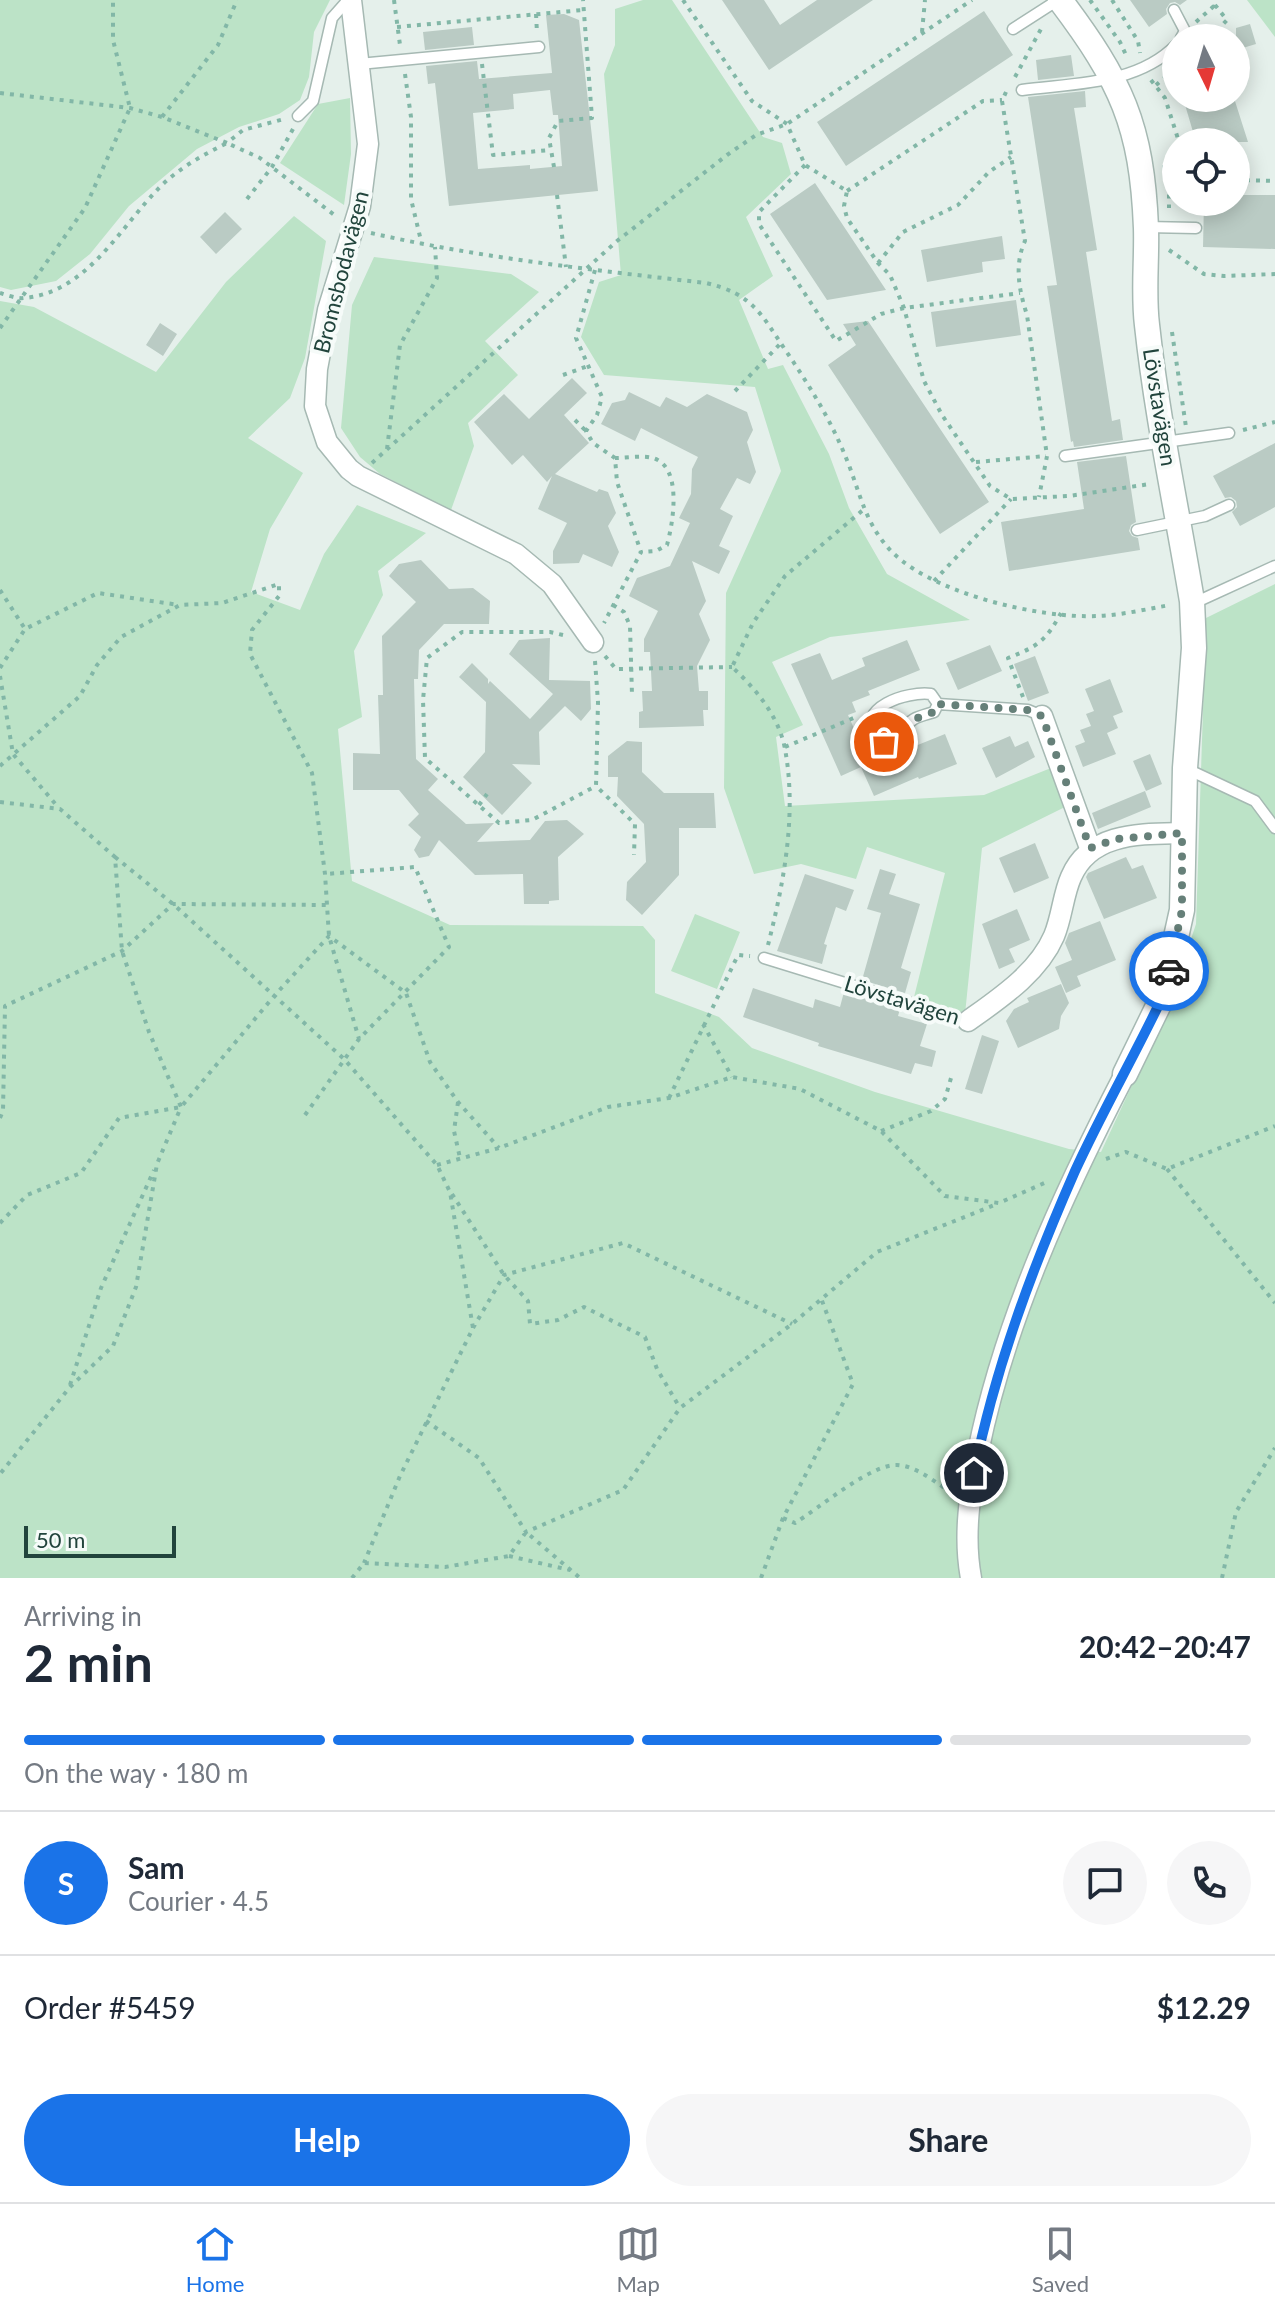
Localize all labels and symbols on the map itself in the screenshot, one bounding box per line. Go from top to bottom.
north arrow [1162,24,1250,112]
street label: Bromsbodavägen [307,188,374,356]
street label: Lövstavägen [1138,346,1183,468]
pin [850,708,918,776]
courier [1129,931,1209,1011]
street label: Lövstavägen [841,969,963,1030]
pin [940,1439,1008,1507]
scale bar [24,1522,176,1558]

